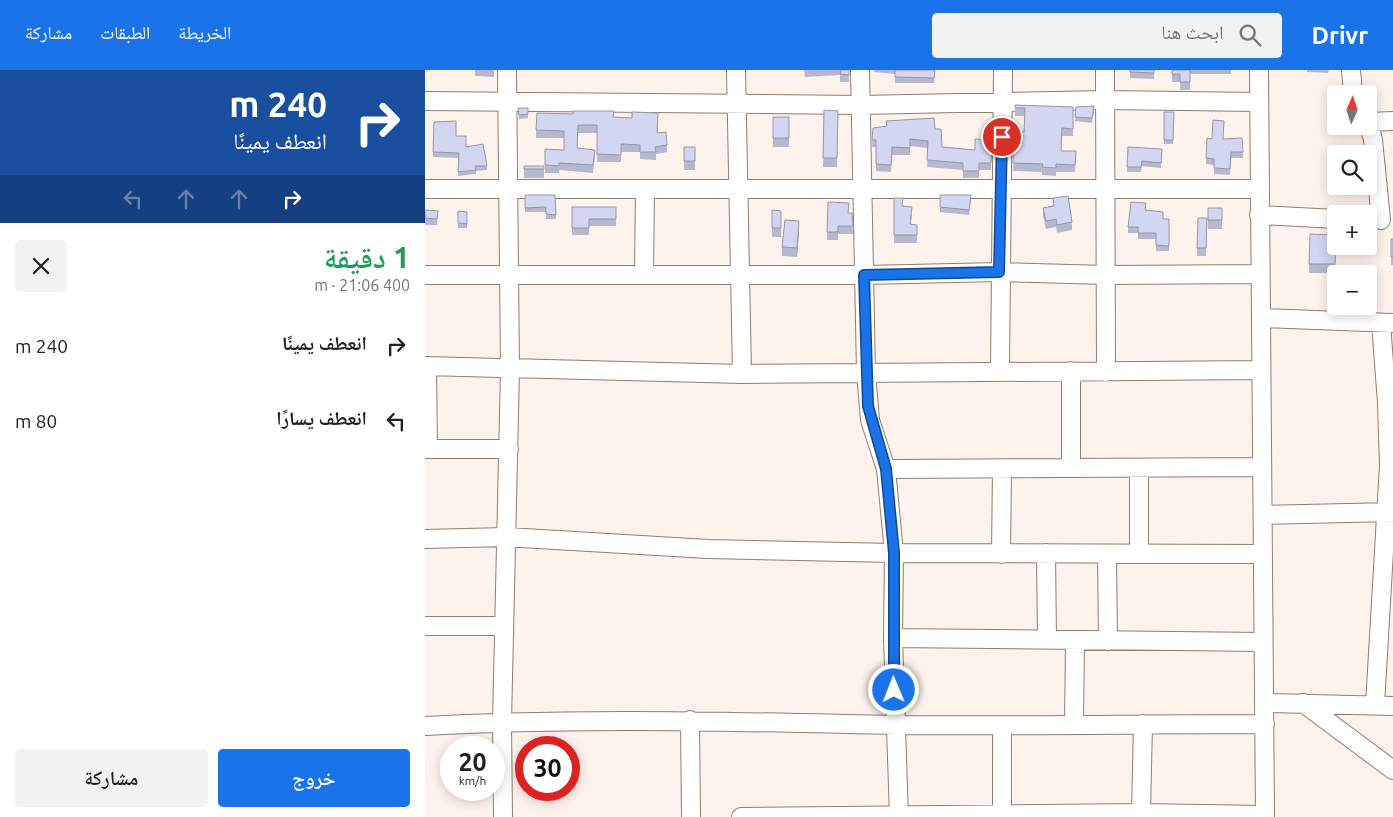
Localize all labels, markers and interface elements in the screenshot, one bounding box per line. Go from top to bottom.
search box [932,13,1282,58]
text: ابحث هنا [1161,21,1224,43]
icon: search [1236,21,1264,49]
text: مشاركة [25,22,72,42]
text: الطبقات [100,22,150,42]
text: الخريطة [178,22,231,42]
text: Drivr [1312,22,1368,49]
text: 240 m [229,84,327,124]
north arrow [1327,85,1377,135]
map controls [1327,85,1377,315]
icon: right [345,90,410,155]
pin [981,116,1023,158]
icon: arrive [988,123,1016,151]
text: انعطف يمينًا [233,128,327,153]
button: search [1327,145,1377,195]
icon: left [119,185,147,213]
icon: ahead [172,185,200,213]
icon: ahead [225,185,253,213]
icon: right [278,185,306,213]
button: + [1327,205,1377,255]
button: close [15,240,67,292]
text: 1 دقيقة [324,240,410,274]
button: − [1327,265,1377,315]
text: 400 m · 21:06 [314,276,410,294]
text: انعطف يمينًا [282,332,367,354]
icon: right [382,332,410,360]
text: 240 m [15,335,68,357]
text: انعطف يسارًا [276,407,367,429]
icon: left [382,407,410,435]
text: 80 m [15,410,57,432]
position arrow [867,663,919,715]
speed limit sign: 30 [515,736,580,801]
text: 20 [458,748,487,776]
button: مشاركة [15,749,208,807]
button: خروج [218,749,410,807]
text: km/h [459,774,486,787]

